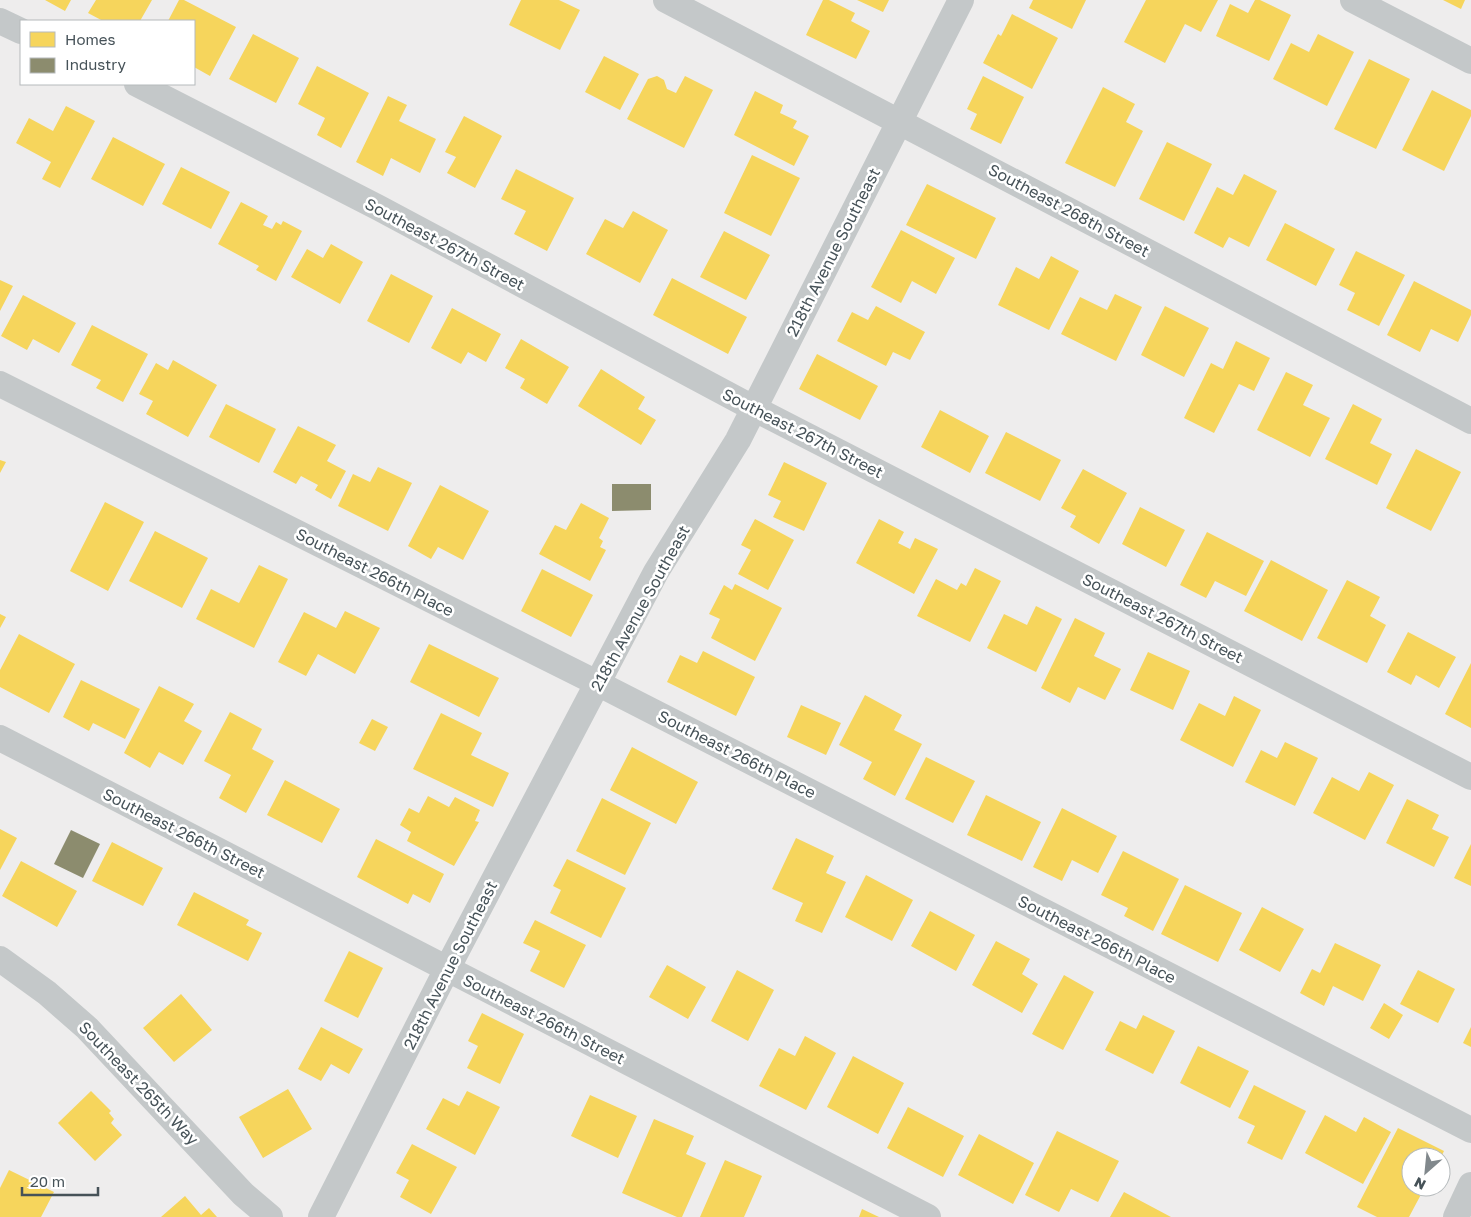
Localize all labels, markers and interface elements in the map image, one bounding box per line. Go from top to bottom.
legend [20,20,195,85]
text: Homes [65,30,115,48]
text: Industry [65,55,126,73]
street label: Southeast 268th Street [985,159,1153,261]
street label: 218th Avenue Southeast [782,164,884,340]
street label: Southeast 267th Street [362,193,528,295]
street label: Southeast 267th Street [719,384,887,482]
street label: 218th Avenue Southeast [586,522,694,694]
street label: Southeast 266th Place [293,523,457,621]
street label: Southeast 267th Street [1079,569,1247,667]
street label: Southeast 266th Place [655,705,819,803]
street label: Southeast 266th Street [100,783,268,883]
street label: 218th Avenue Southeast [399,877,501,1053]
street label: Southeast 266th Place [1015,890,1179,988]
street label: Southeast 266th Street [460,969,628,1069]
street label: Southeast 265th Way [75,1017,203,1149]
north arrow [1401,1147,1451,1197]
scale bar [22,1164,99,1196]
text: 20 m [30,1172,65,1190]
text: N [1411,1174,1428,1194]

